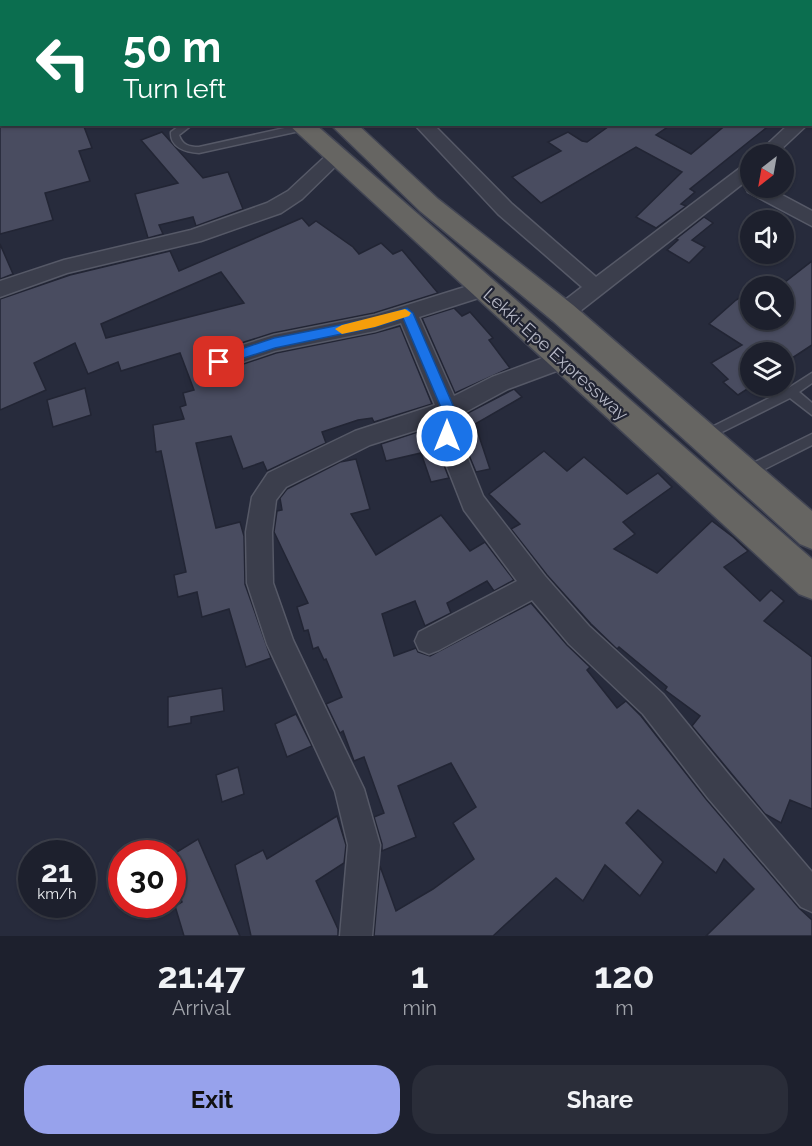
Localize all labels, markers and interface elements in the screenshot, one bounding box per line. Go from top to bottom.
text: 50 m [123,23,221,72]
icon: left [24,24,102,102]
text: Turn left [123,73,226,104]
north arrow [740,144,794,198]
map controls [740,144,794,396]
button: sound [740,210,794,264]
button: search [740,276,794,330]
street label: Lekki-Epe Expressway [479,284,633,425]
pin [193,336,244,387]
button: layers [740,342,794,396]
icon: arrive [202,345,235,378]
position arrow [415,404,479,468]
speed limit sign: 30 [108,840,186,918]
text: 21 [41,854,73,889]
text: km/h [37,885,77,903]
text: 21:47 [157,954,245,996]
text: 1 [411,954,429,996]
text: 120 [594,954,655,996]
text: Arrival [172,996,231,1020]
text: min [403,996,437,1020]
text: m [615,996,634,1020]
button: Exit [24,1065,400,1134]
button: Share [412,1065,788,1134]

